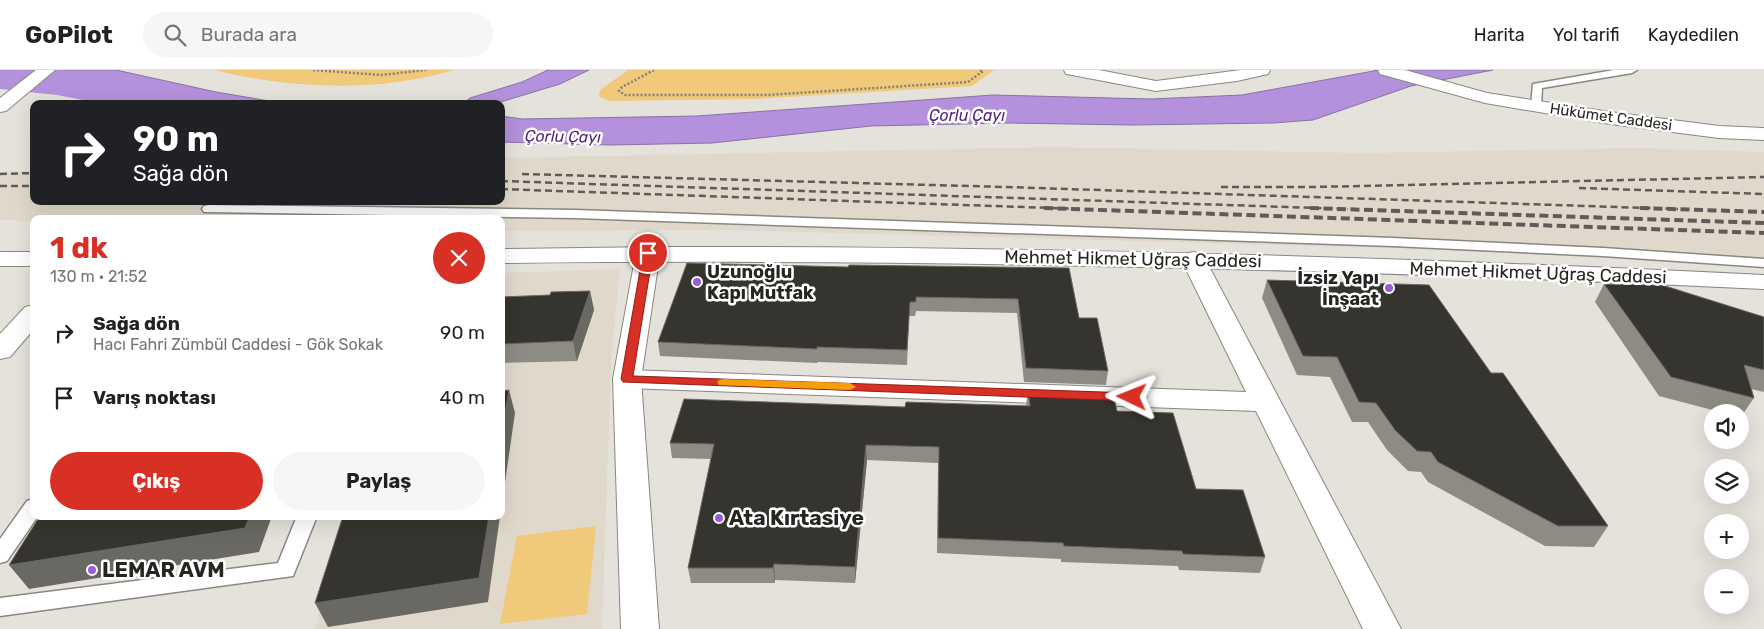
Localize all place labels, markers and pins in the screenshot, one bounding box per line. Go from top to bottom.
pin [627,232,669,274]
place label: Uzunoğlu Kapı Mutfak [707,261,814,304]
place label: İzsiz Yapı İnşaat [1297,267,1379,310]
marker: Uzunoğlu Kapı Mutfak [691,276,703,288]
marker: İzsiz Yapı İnşaat [1383,282,1395,294]
place label: Ata Kırtasiye [729,505,864,530]
marker: Ata Kırtasiye [713,512,725,524]
place label: LEMAR AVM [102,557,225,582]
marker: LEMAR AVM [86,564,98,576]

